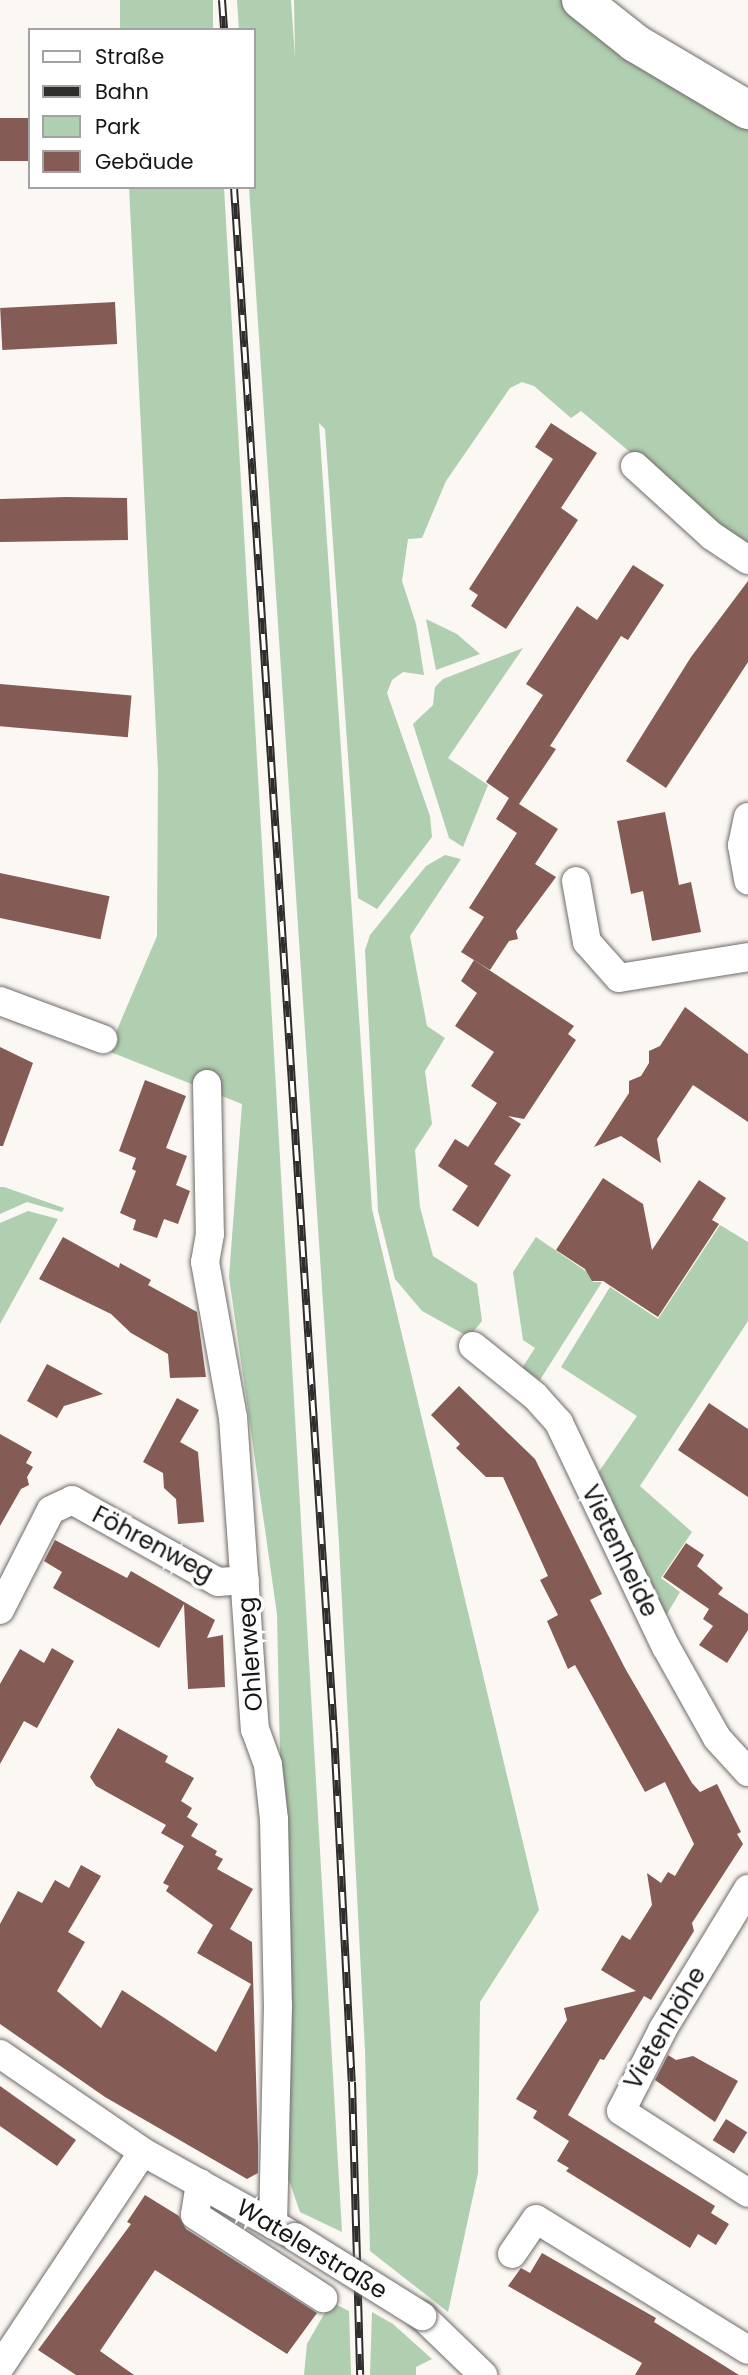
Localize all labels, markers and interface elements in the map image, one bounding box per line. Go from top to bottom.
legend [28,28,256,189]
text: Straße [95,42,164,71]
text: Bahn [95,77,149,106]
text: Park [95,112,140,141]
text: Gebäude [95,147,193,176]
street label: Vietenheide [576,1480,664,1622]
street label: Föhrenweg [88,1500,218,1588]
street label: Ohlerweg [232,1596,268,1712]
street label: Vietenhöhe [618,1962,712,2094]
street label: Watelerstraße [231,2193,393,2305]

